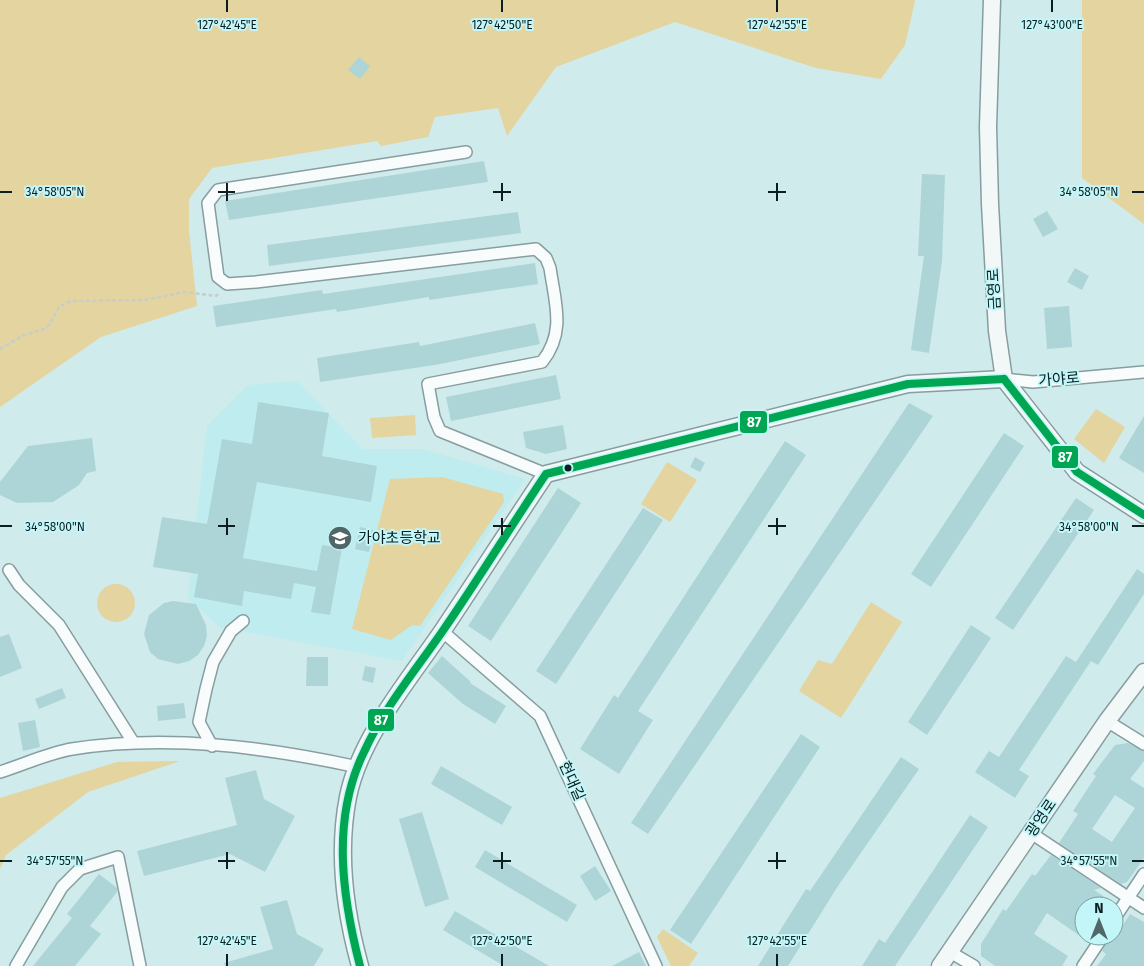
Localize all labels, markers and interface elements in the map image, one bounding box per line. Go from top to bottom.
text: 127°42'45"E [197,18,257,32]
text: 127°42'50"E [471,18,533,32]
text: 127°42'55"E [747,18,807,32]
text: 127°43'00"E [1021,18,1083,32]
text: 34°58'05"N [26,185,84,199]
text: 34°58'05"N [1060,185,1118,199]
street label: 금영로 [984,268,1004,310]
street label: 가야로 [1038,368,1080,390]
line badge: 87 [739,410,768,434]
text: 87 [747,414,762,431]
line badge: 87 [1051,445,1079,469]
text: 87 [1058,449,1073,466]
unlabelled marker [563,463,573,473]
text: 34°58'00"N [25,520,85,534]
text: 34°58'00"N [1059,520,1119,534]
school or university icon: 가야초등학교 [327,525,353,551]
place label: 가야초등학교 [358,529,441,547]
line badge: 87 [367,708,395,732]
text: 87 [374,712,389,729]
street label: 현대길 [555,758,589,804]
street label: 광영로 [1022,796,1060,840]
text: 34°57'55"N [27,854,83,868]
text: 34°57'55"N [1061,854,1117,868]
north arrow [1074,896,1124,946]
text: N [1094,900,1104,917]
text: 127°42'45"E [197,934,257,948]
text: 127°42'50"E [471,934,533,948]
text: 127°42'55"E [747,934,807,948]

